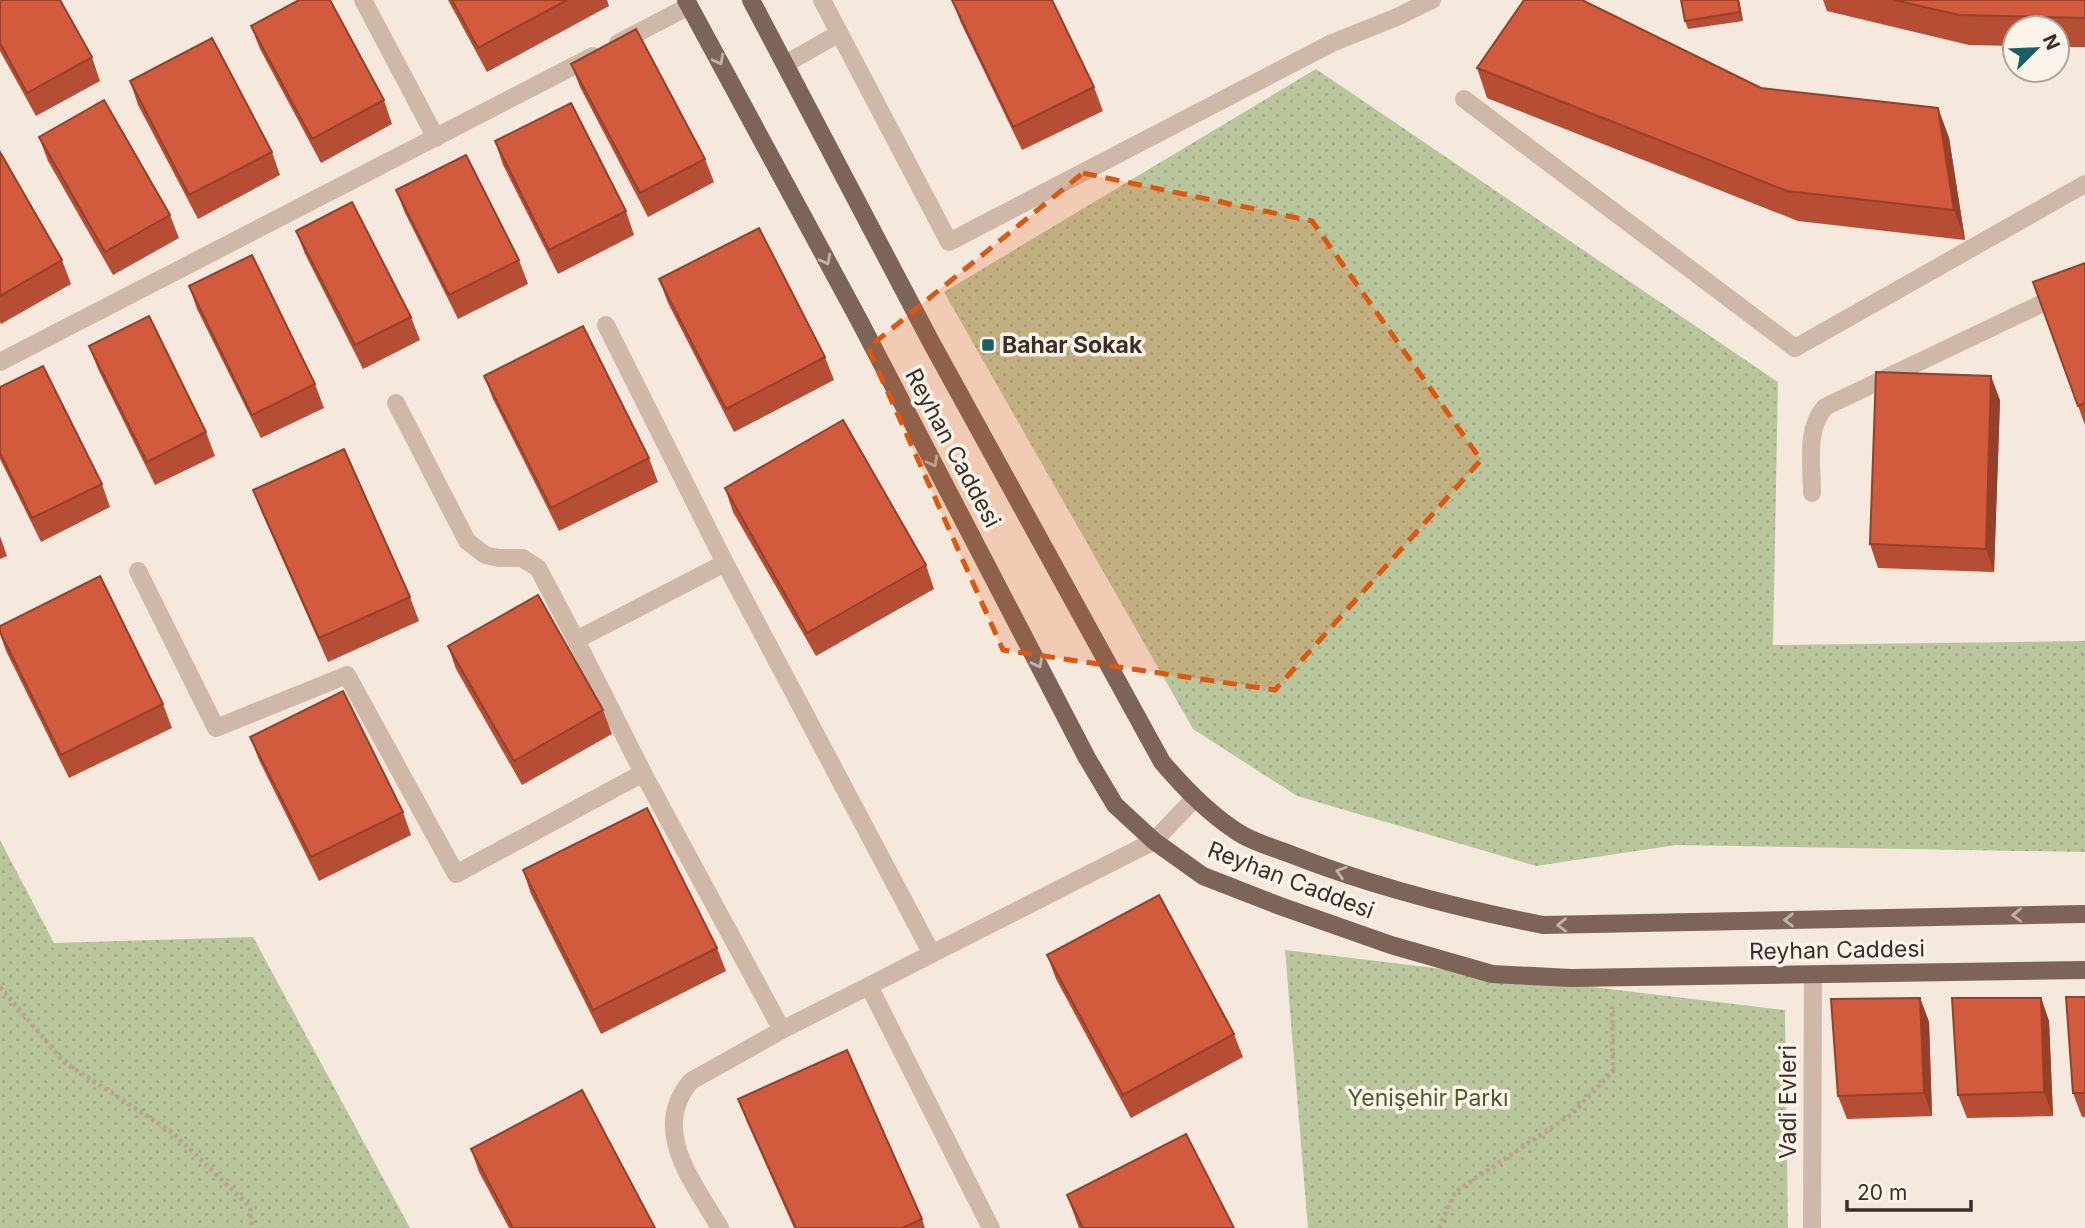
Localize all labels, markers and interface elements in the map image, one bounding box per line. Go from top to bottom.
north arrow [2001,14,2071,84]
text: N [2038,31,2065,54]
one-way arrow [710,53,724,65]
one-way arrow [818,253,832,266]
place label: Bahar Sokak [1002,331,1143,359]
marker: Bahar Sokak [980,337,996,353]
street label: Reyhan Caddesi [899,364,1007,532]
one-way arrow [924,455,938,467]
one-way arrow [1029,656,1043,669]
street label: Reyhan Caddesi [1204,835,1378,925]
one-way arrow [1336,866,1348,880]
one-way arrow [2011,907,2022,923]
one-way arrow [1784,912,1794,928]
one-way arrow [1556,917,1567,933]
street label: Reyhan Caddesi [1749,934,1925,966]
street label: Vadi Evleri [1774,1045,1802,1159]
park label: Yenişehir Parkı [1347,1084,1509,1112]
scale bar [1847,1168,1971,1212]
text: 20 m [1857,1180,1907,1205]

